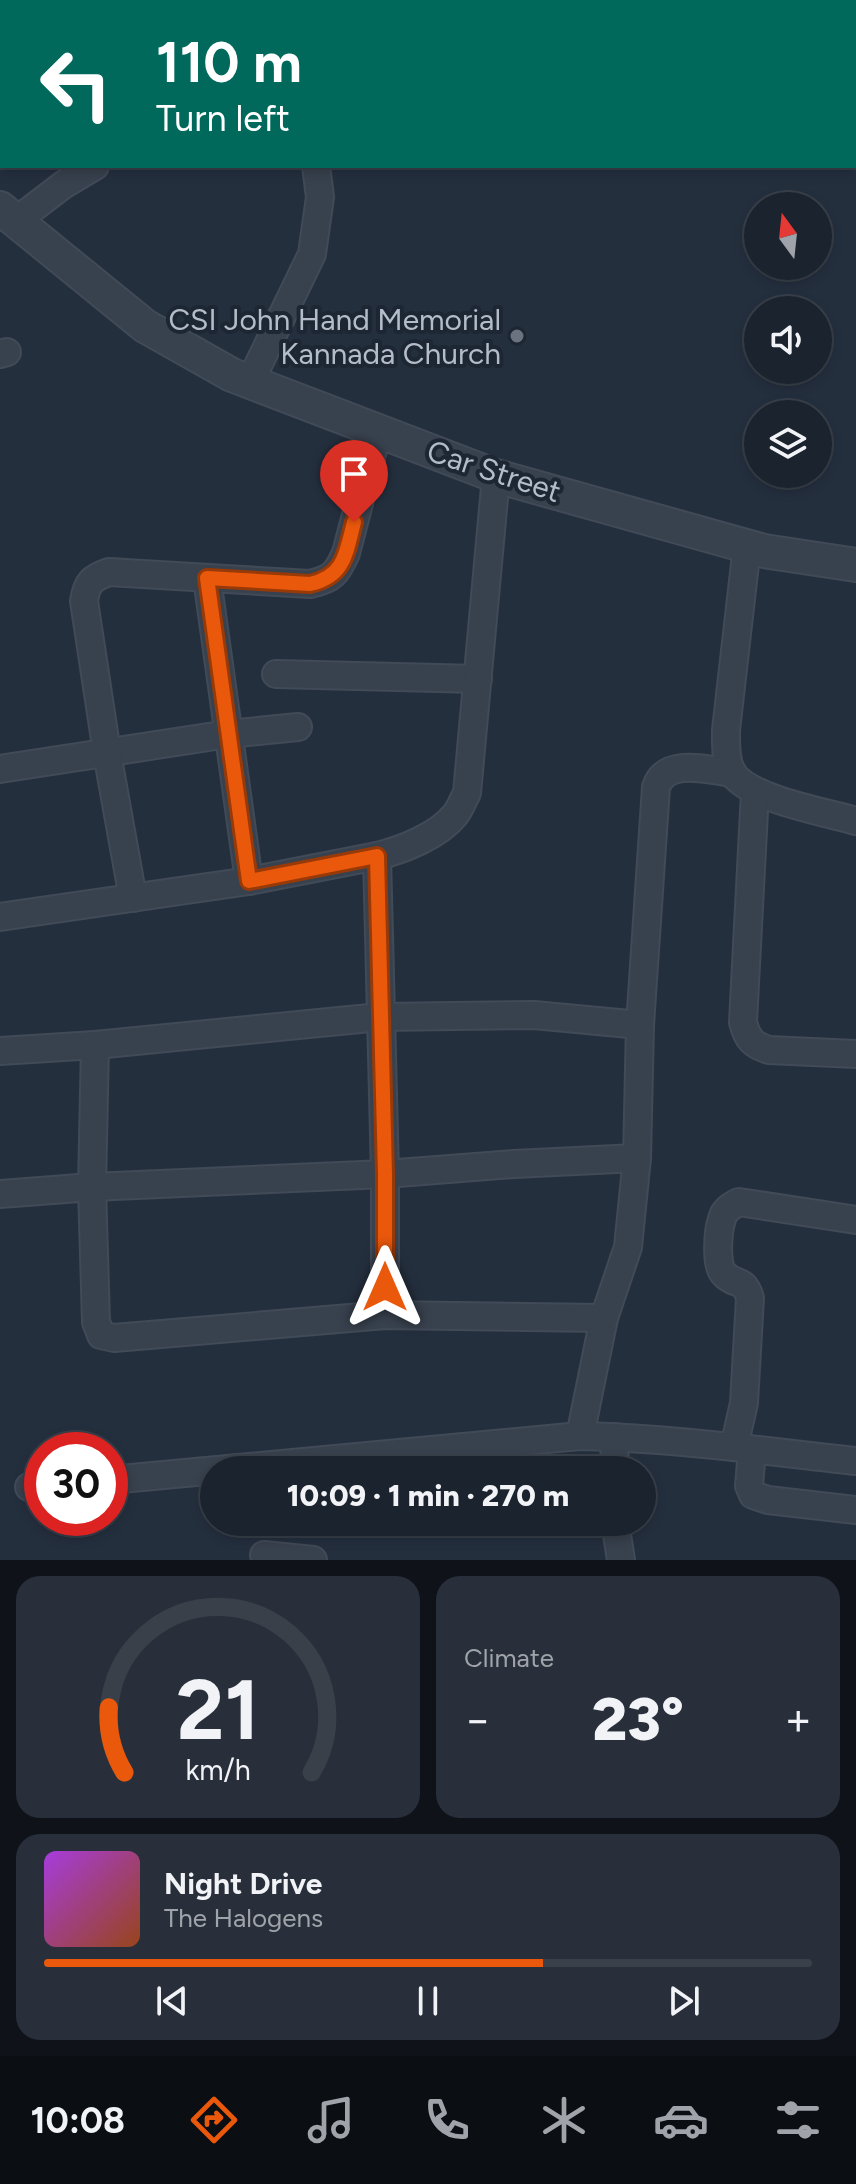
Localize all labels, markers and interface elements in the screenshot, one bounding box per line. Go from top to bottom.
text: 110 m [156,29,302,96]
icon: left [24,32,128,136]
text: Turn left [156,97,290,140]
north arrow [744,192,832,280]
map controls [744,192,832,488]
button: sound [744,296,832,384]
place label: CSI John Hand Memorial Kannada Church [168,301,501,372]
marker: CSI John Hand Memorial Kannada Church [508,327,526,345]
button: layers [744,400,832,488]
street label: Car Street [422,432,566,510]
pin [320,440,388,522]
icon: arrive [332,452,376,496]
position arrow [343,1245,427,1329]
speed limit sign: 30 [24,1432,128,1536]
text: 10:09 · 1 min · 270 m [287,1477,569,1514]
text: Climate [464,1642,554,1674]
text: 21 [176,1660,260,1760]
text: 23° [592,1683,684,1755]
text: − [464,1693,491,1746]
text: + [785,1693,812,1746]
text: km/h [185,1753,251,1787]
text: Night Drive [164,1865,322,1902]
text: The Halogens [164,1902,323,1934]
icon: previous [150,1979,194,2023]
icon: pause [406,1979,450,2023]
icon: next [662,1979,706,2023]
icon: directions [186,2092,242,2148]
icon: music [303,2092,359,2148]
icon: phone [419,2092,475,2148]
icon: climate [536,2092,592,2148]
icon: car [653,2092,709,2148]
icon: filters [770,2092,826,2148]
text: 10:08 [30,2099,125,2142]

